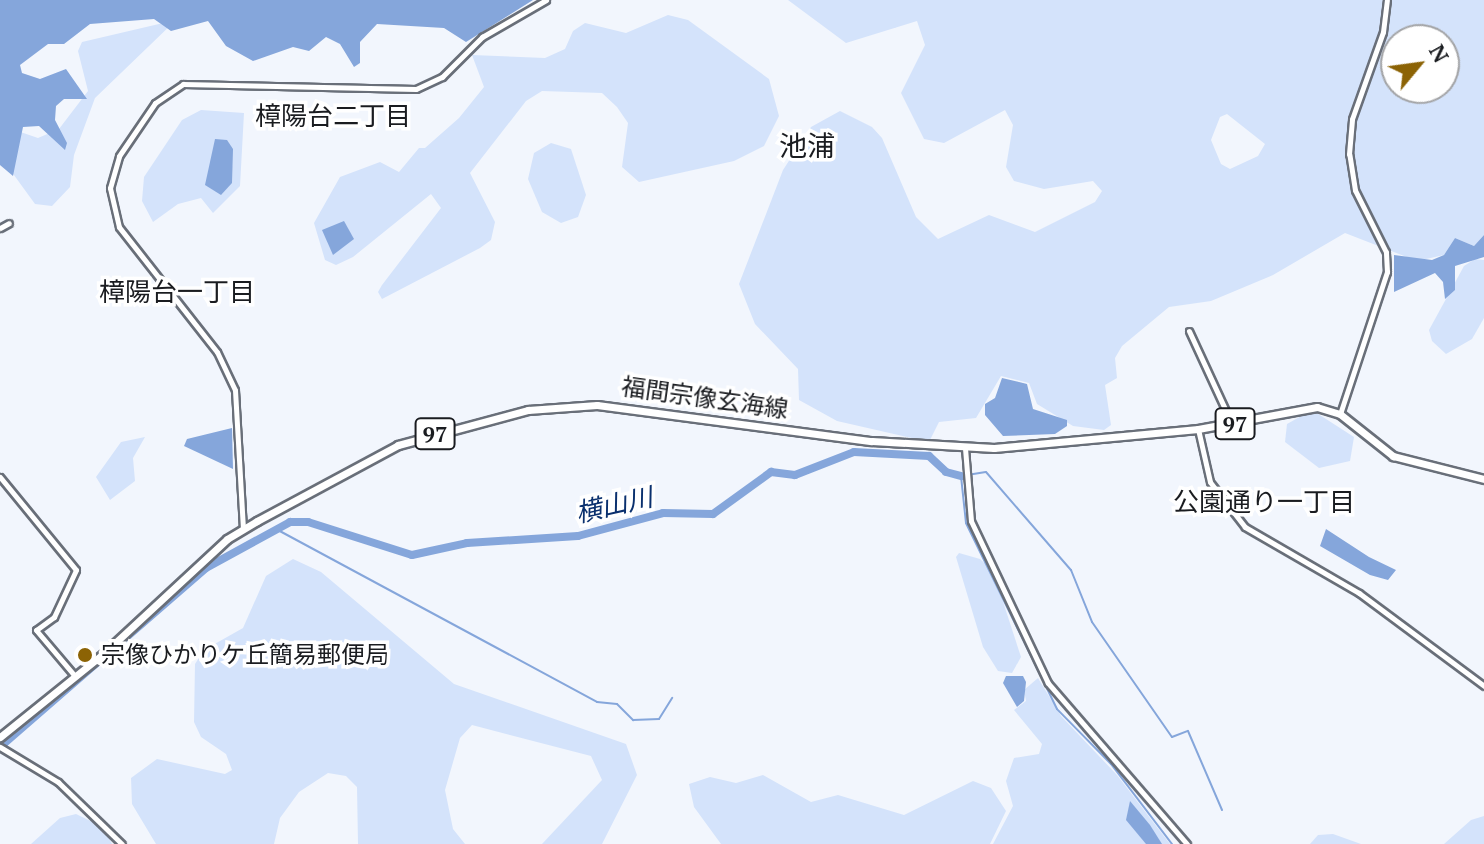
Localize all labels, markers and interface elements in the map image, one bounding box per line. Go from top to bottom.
north arrow [1380,24,1460,104]
text: N [1423,39,1456,67]
district label: 樟陽台二丁目 [255,100,411,132]
district label: 池浦 [779,129,835,163]
district label: 樟陽台一丁目 [99,276,255,308]
street label: 福間宗像玄海線 [620,372,790,424]
road number: 97 [1213,406,1257,442]
road number: 97 [413,416,457,452]
water label: 横山川 [572,481,656,529]
district label: 公園通り一丁目 [1173,486,1355,518]
place label: 宗像ひかりケ丘簡易郵便局 [101,641,389,669]
marker: 宗像ひかりケ丘簡易郵便局 [76,646,94,664]

